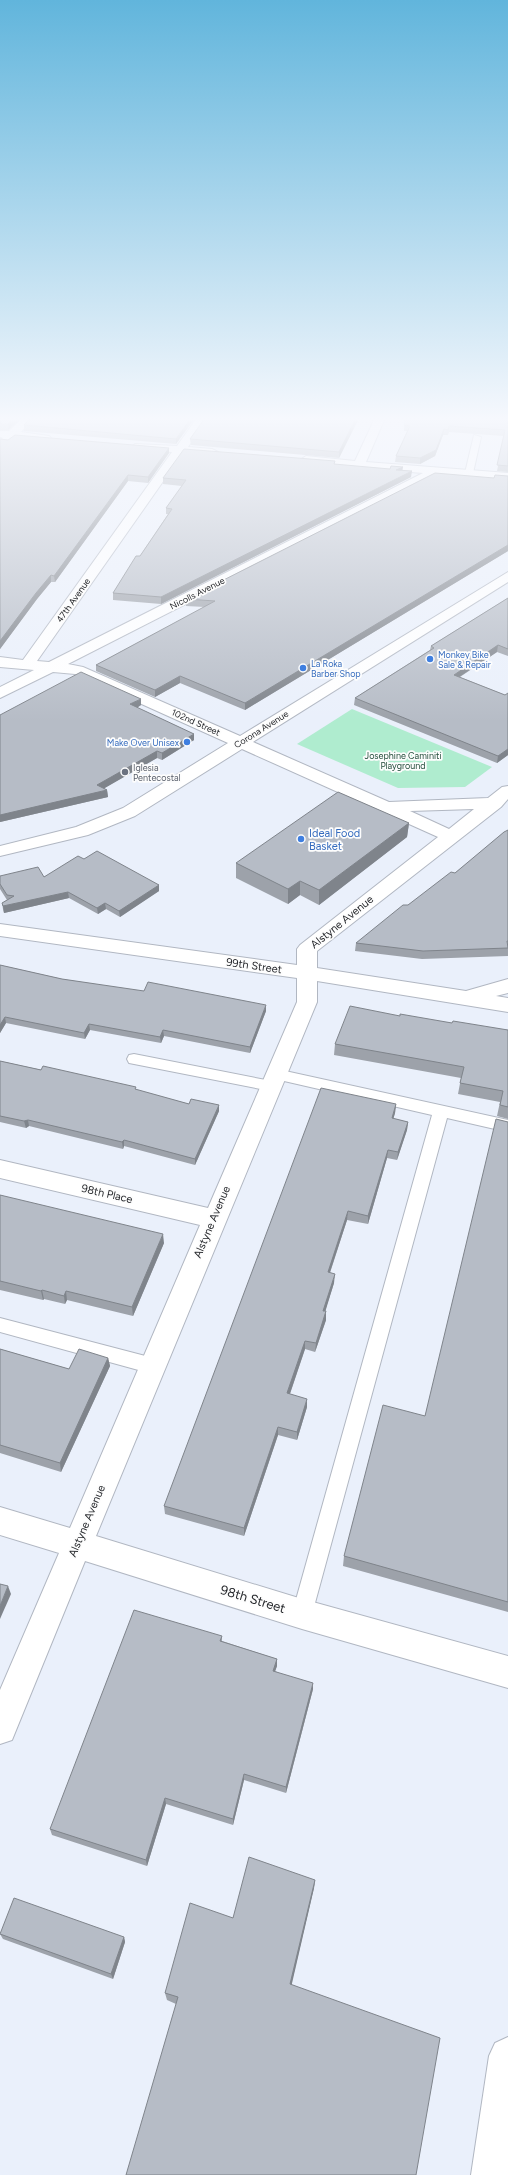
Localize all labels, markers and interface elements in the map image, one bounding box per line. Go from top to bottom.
street label: Nicolls Avenue [168,574,226,612]
street label: 47th Avenue [54,576,92,624]
place label: Monkey Bike Sale & Repair [438,649,491,670]
marker: Monkey Bike Sale & Repair [425,654,435,664]
place label: La Roka Barber Shop [311,658,361,679]
marker: La Roka Barber Shop [298,663,308,673]
street label: 102nd Street [170,706,223,738]
street label: Corona Avenue [232,708,290,750]
place label: Make Over Unisex [107,737,180,748]
marker: Make Over Unisex [182,737,192,747]
park label: Josephine Caminiti Playground [365,750,441,771]
place label: Iglesia Pentecostal [133,762,181,783]
marker: Iglesia Pentecostal [120,767,130,777]
place label: Ideal Food Basket [309,827,360,853]
marker: Ideal Food Basket [296,834,306,844]
street label: Alstyne Avenue [308,893,376,951]
street label: 99th Street [225,956,283,976]
street label: 98th Place [80,1182,134,1206]
street label: Alstyne Avenue [191,1184,233,1260]
street label: Alstyne Avenue [66,1483,108,1559]
street label: 98th Street [219,1582,287,1616]

